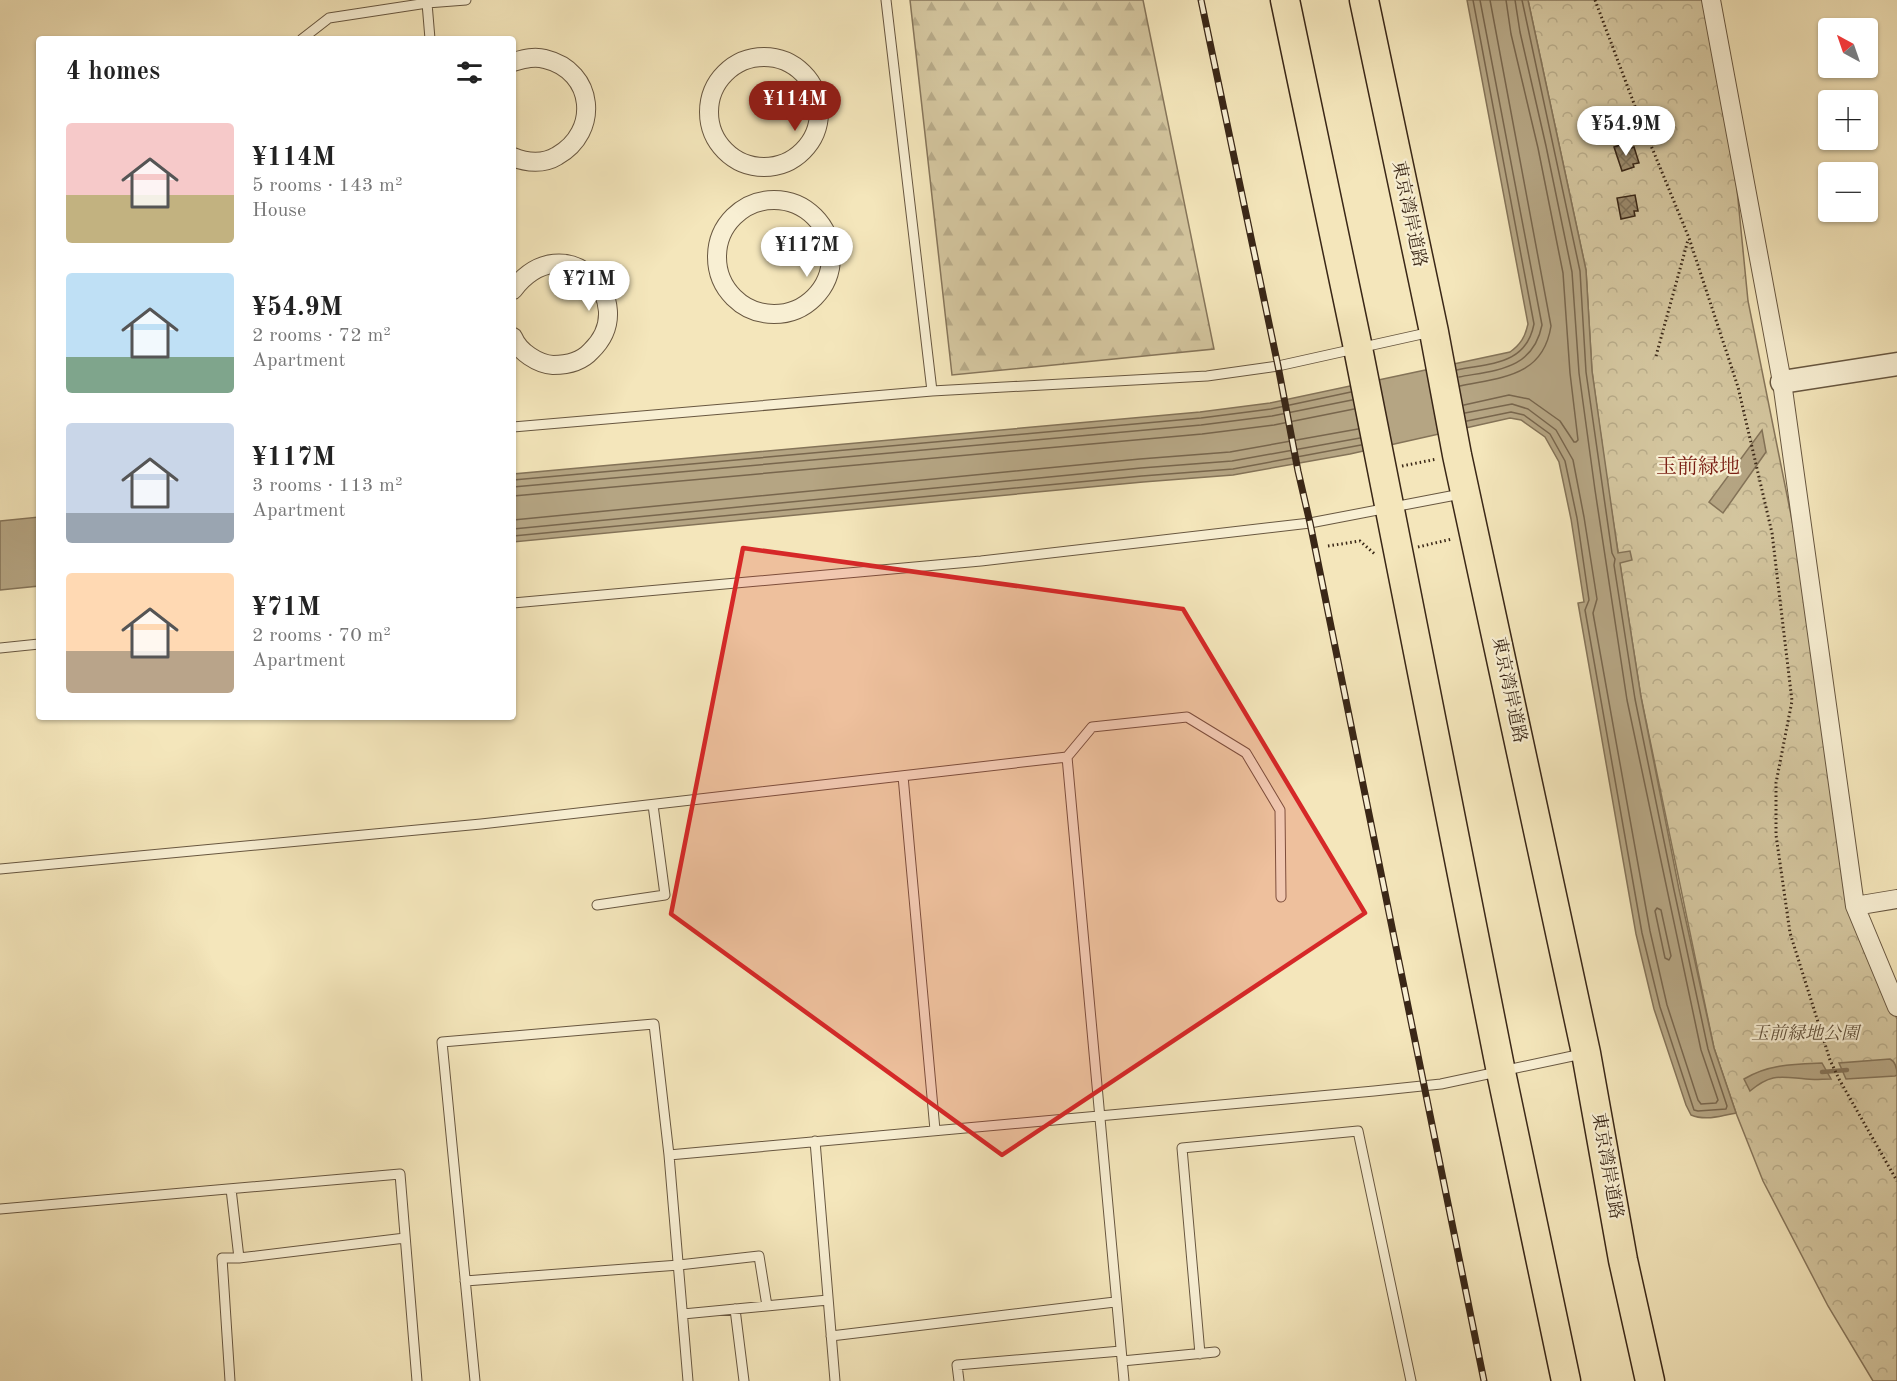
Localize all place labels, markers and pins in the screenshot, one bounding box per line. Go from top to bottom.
pin: ¥114M [753,81,837,132]
pin: ¥54.9M [1577,106,1675,157]
pin: ¥117M [765,227,849,278]
pin: ¥71M [553,261,625,312]

